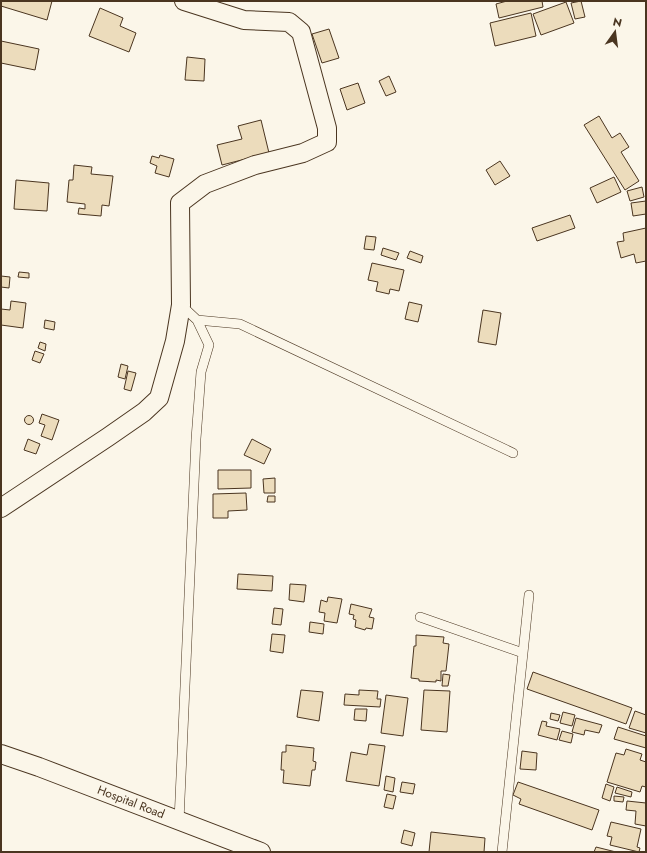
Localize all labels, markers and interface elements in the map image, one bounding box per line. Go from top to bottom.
north arrow [595,12,635,52]
text: N [611,13,624,31]
street label: Hospital Road [95,781,167,823]

